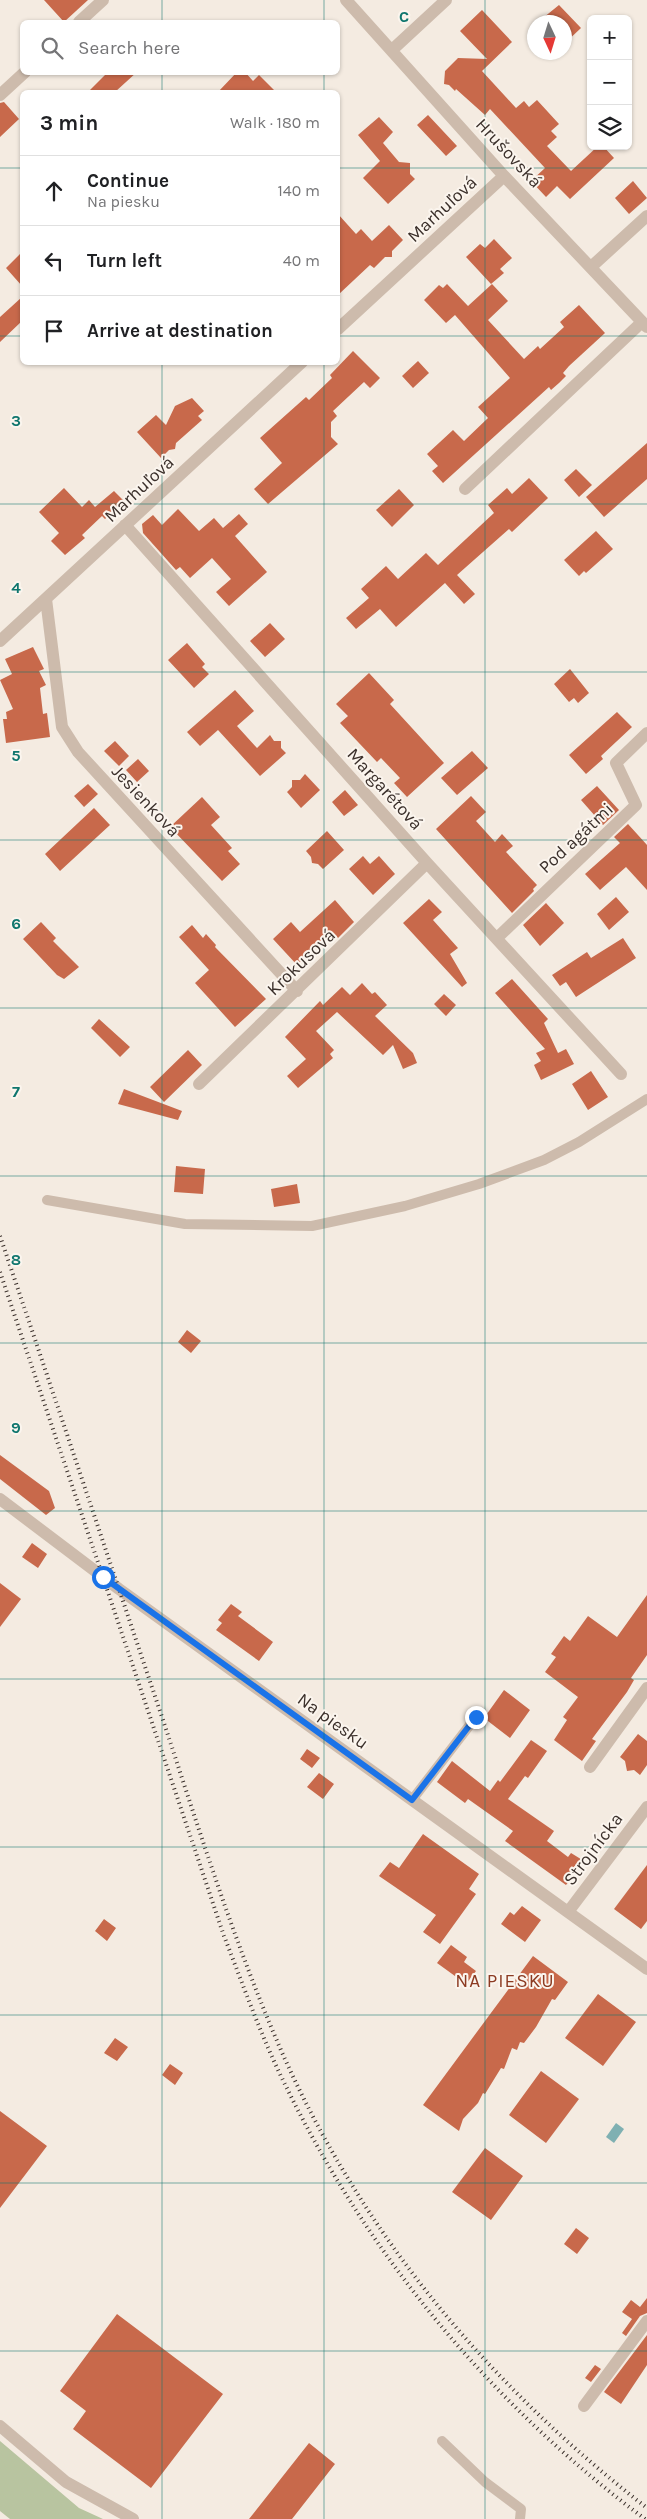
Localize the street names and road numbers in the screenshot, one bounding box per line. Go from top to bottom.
street label: Hrušovská [471,114,547,192]
street label: Marhuľová [403,171,481,247]
street label: Marhuľová [100,451,178,527]
street label: Margarétová [342,743,428,835]
street label: Jesienková [107,760,185,842]
street label: Pod agátmi [534,798,618,878]
street label: Krokusová [262,924,340,1000]
street label: Na piesku [293,1688,373,1754]
street label: Strojnícka [559,1808,627,1890]

